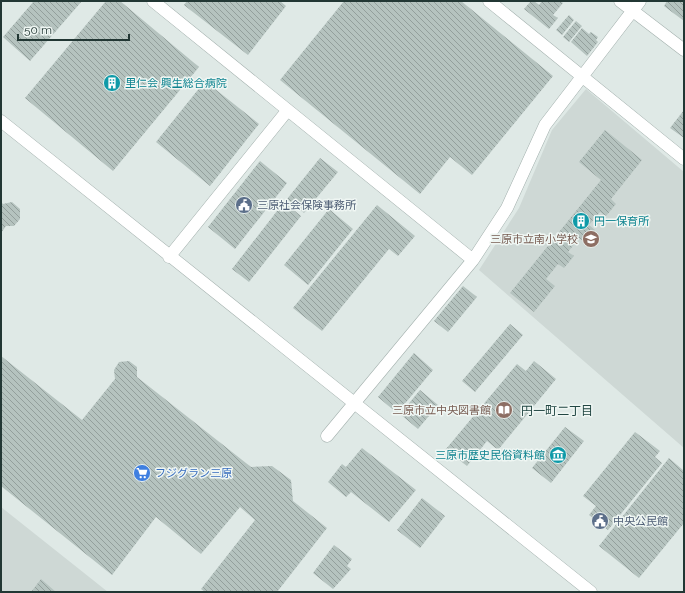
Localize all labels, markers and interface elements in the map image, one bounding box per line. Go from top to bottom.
scale bar [18,16,129,42]
text: 50 m [24,23,52,37]
building icon: 里仁会 興生総合病院 [102,73,122,93]
place label: 里仁会 興生総合病院 [125,77,227,90]
public building icon: 三原社会保険事務所 [234,195,254,215]
place label: 三原社会保険事務所 [257,199,357,212]
building icon: 円一保育所 [571,211,591,231]
place label: 円一保育所 [594,215,650,228]
school or university icon: 三原市立南小学校 [581,229,601,249]
place label: 三原市立南小学校 [490,233,578,246]
library icon: 三原市立中央図書館 [494,400,514,420]
place label: 三原市立中央図書館 [392,404,491,417]
district label: 円一町二丁目 [521,404,593,418]
museum icon: 三原市歴史民俗資料館 [548,445,568,465]
place label: 三原市歴史民俗資料館 [435,449,545,462]
supermarket icon: フジグラン三原 [132,463,152,483]
place label: フジグラン三原 [155,467,232,480]
public building icon: 中央公民館 [590,511,610,531]
place label: 中央公民館 [613,515,668,528]

